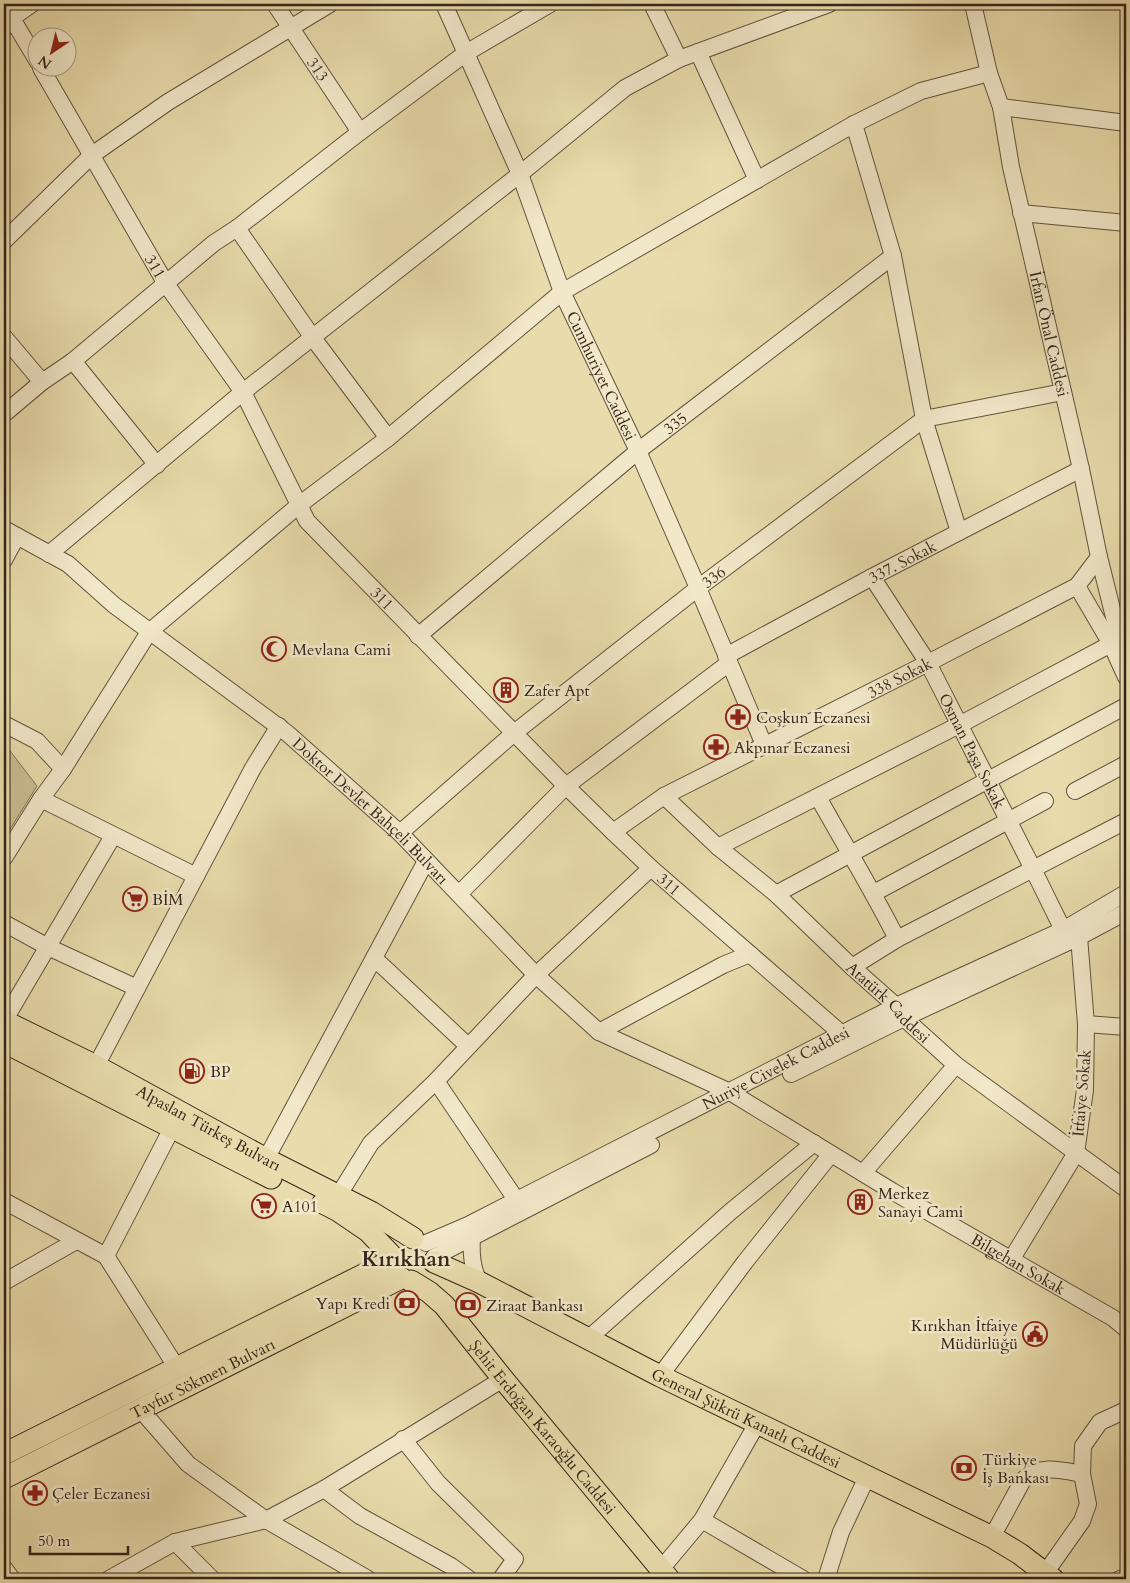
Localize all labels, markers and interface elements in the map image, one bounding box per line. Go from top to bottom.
north arrow [28,28,78,78]
text: N [34,51,55,74]
street label: 313 [301,53,333,86]
street label: 311 [139,251,171,283]
street label: İrfan Önal Caddesi [1024,269,1074,399]
street label: Cumhuriyet Caddesi [561,308,642,445]
street label: 335 [659,407,692,440]
street label: 337. Sokak [865,535,941,589]
street label: 336 [697,561,730,594]
street label: 311 [365,582,398,615]
mosque icon: Mevlana Cami [261,636,287,662]
place label: Mevlana Cami [292,639,391,661]
street label: 338 Sokak [864,653,936,704]
building icon: Zafer Apt [493,677,519,703]
place label: Zafer Apt [524,680,590,702]
street label: Osman Paşa Sokak [933,690,1011,813]
pharmacy icon: Coşkun Eczanesi [725,704,751,730]
place label: Coşkun Eczanesi [756,707,871,729]
street label: Doktor Devlet Bahçeli Bulvarı [287,733,454,890]
pharmacy icon: Akpınar Eczanesi [703,734,729,760]
place label: Akpınar Eczanesi [734,737,851,759]
street label: 311 [652,868,685,901]
supermarket icon: BİM [122,886,148,912]
place label: BİM [152,889,183,911]
street label: Atatürk Caddesi [841,957,935,1049]
street label: Nuriye Civelek Caddesi [699,1022,854,1115]
street label: İtfaiye Sokak [1067,1048,1097,1138]
fuel station icon: BP [179,1058,205,1084]
place label: BP [210,1061,230,1083]
street label: Alpaslan Türkeş Bulvarı [132,1080,285,1177]
place label: Merkez Sanayi Cami [878,1183,964,1223]
building icon: Merkez Sanayi Cami [847,1189,873,1215]
supermarket icon: A101 [251,1193,277,1219]
place label: A101 [282,1196,318,1218]
street label: Bilgehan Sokak [967,1229,1070,1301]
district label: Kırıkhan [362,1245,451,1274]
bank icon: Yapı Kredi [394,1290,420,1316]
bank icon: Ziraat Bankası [455,1292,481,1318]
place label: Yapı Kredi [316,1293,390,1315]
place label: Ziraat Bankası [486,1295,584,1317]
place label: Kırıkhan İtfaiye Müdürlüğü [911,1315,1018,1355]
public building icon: Kırıkhan İtfaiye Müdürlüğü [1022,1321,1048,1347]
street label: Tayfur Sökmen Bulvarı [127,1333,279,1425]
street label: Şehit Erdoğan Karaoğlu Caddesi [464,1336,621,1520]
street label: General Şükrü Kanatlı Caddesi [647,1363,844,1474]
place label: Türkiye İş Bankası [982,1449,1050,1489]
bank icon: Türkiye İş Bankası [951,1455,977,1481]
pharmacy icon: Çeler Eczanesi [22,1480,48,1506]
place label: Çeler Eczanesi [52,1483,151,1505]
scale bar [30,1523,128,1555]
text: 50 m [38,1531,70,1551]

